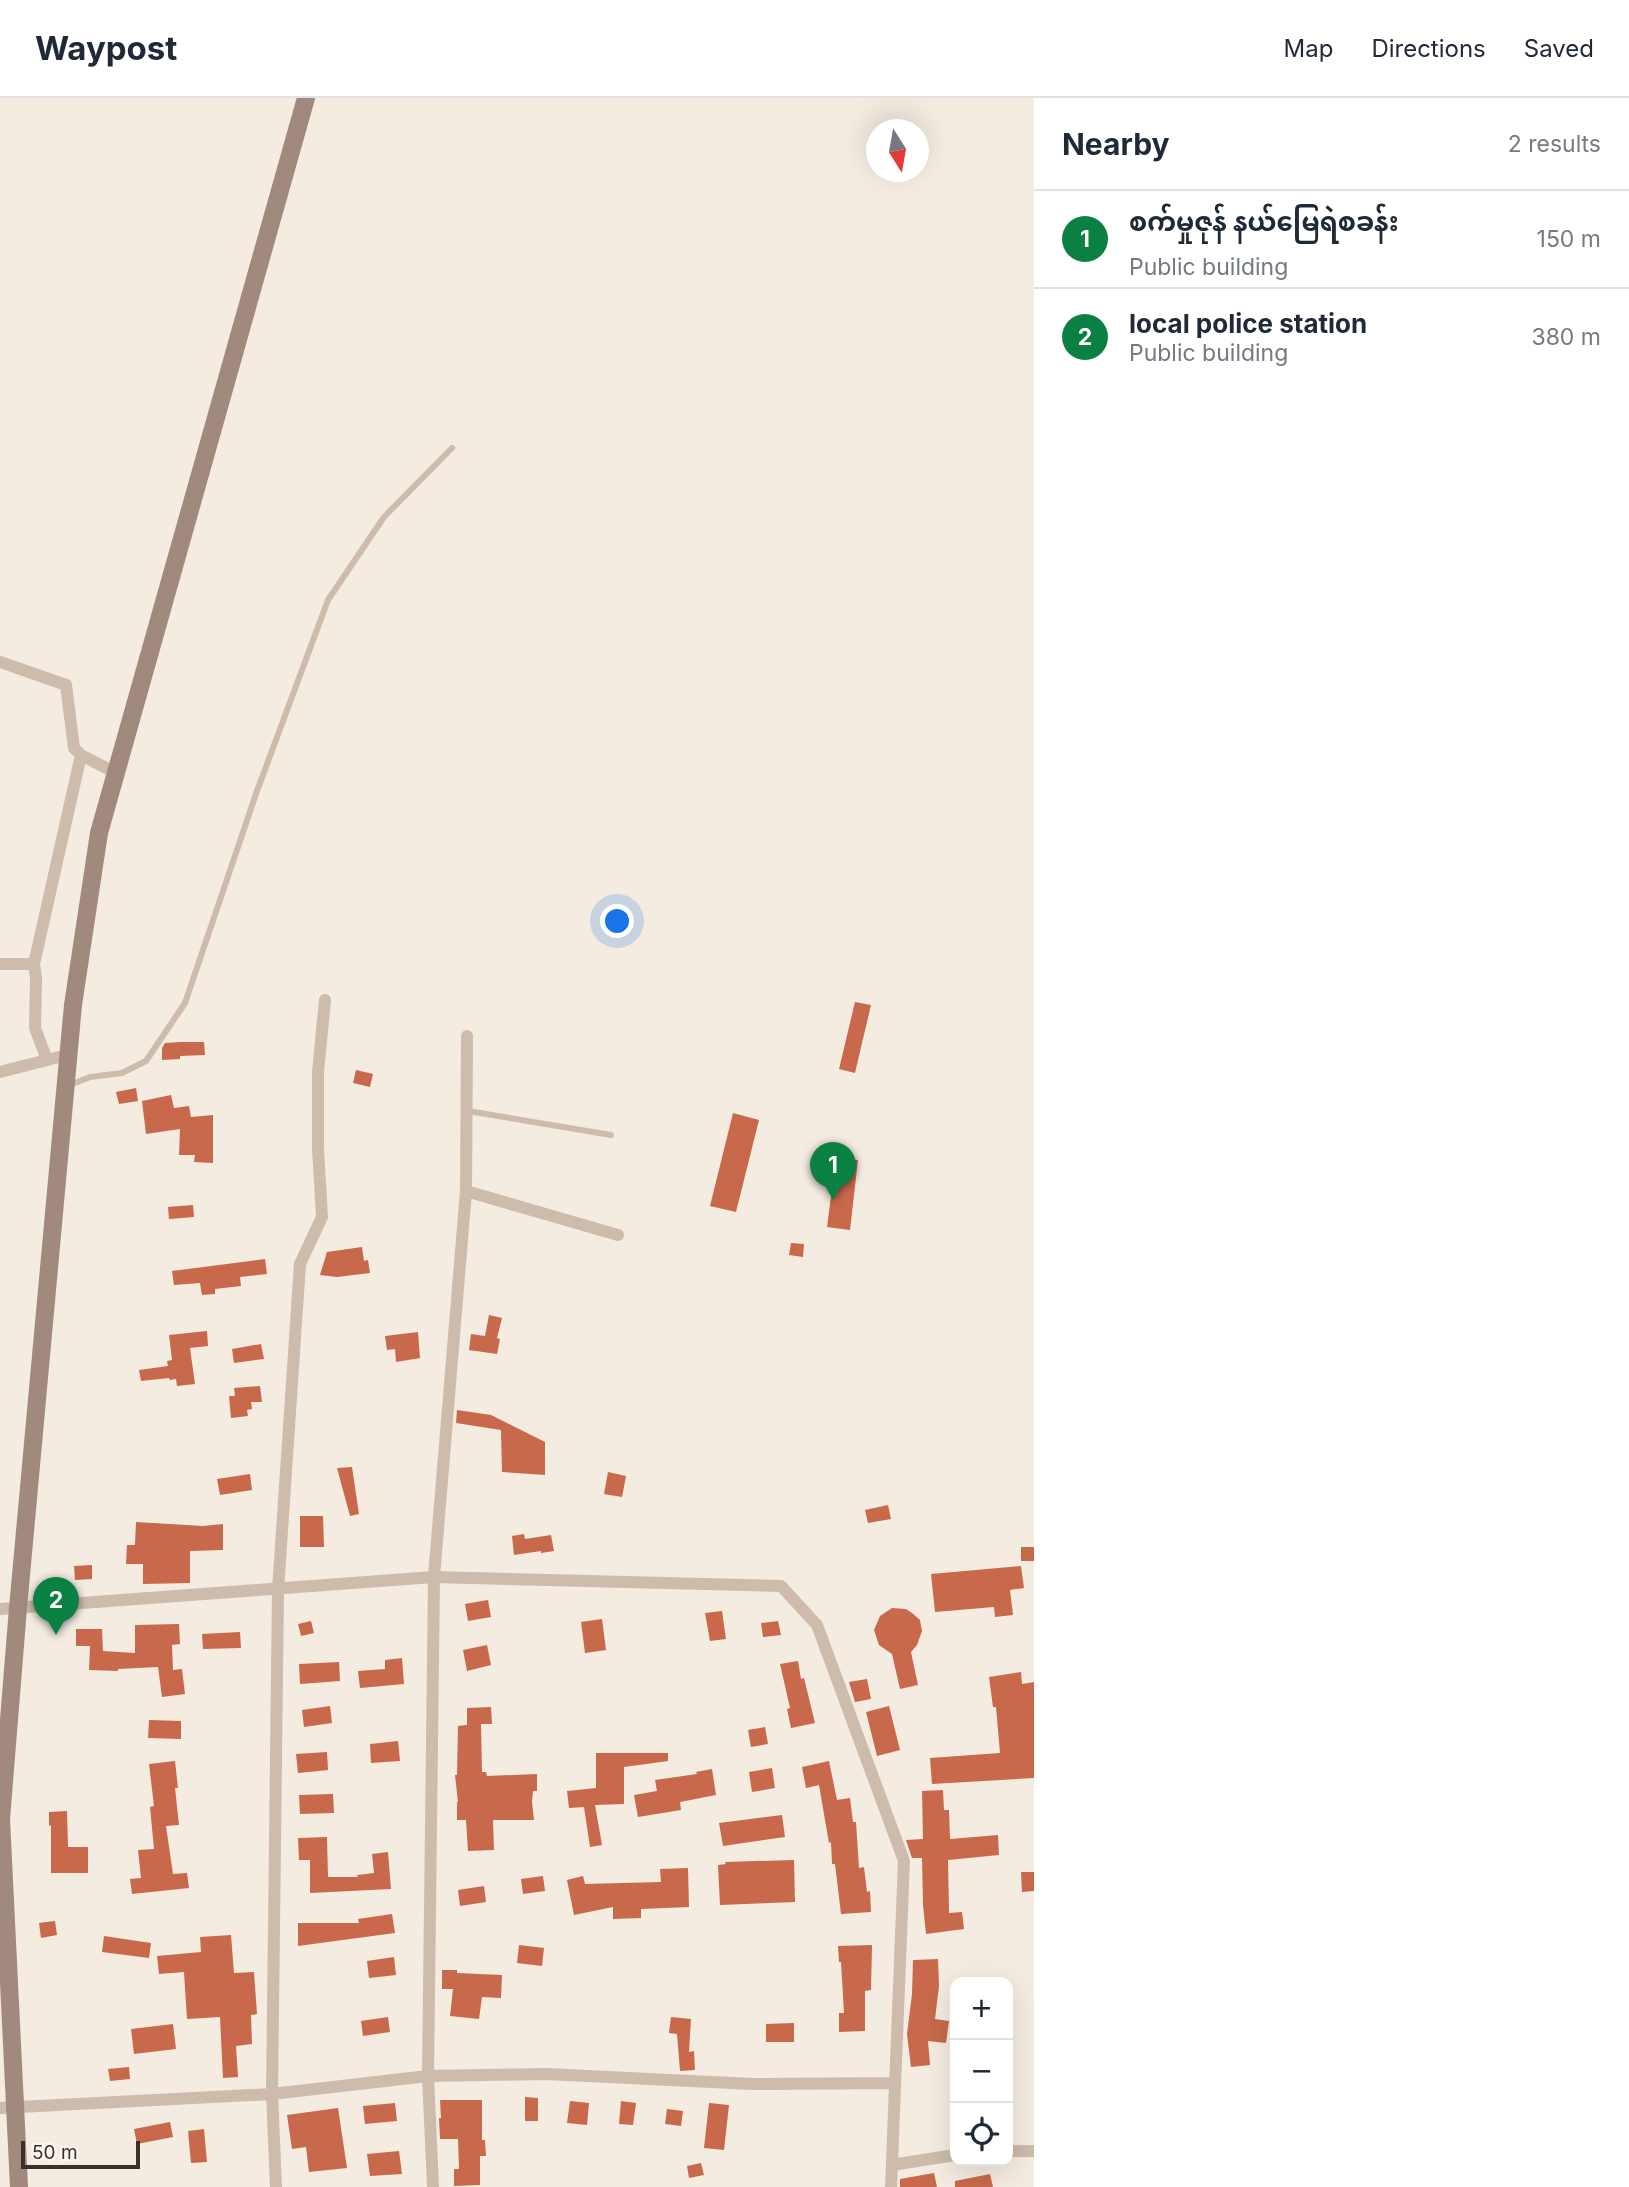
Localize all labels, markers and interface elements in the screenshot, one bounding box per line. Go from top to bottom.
text: Waypost [35,28,177,68]
text: Map [1284,34,1333,63]
text: Directions [1371,34,1486,63]
text: Saved [1524,34,1594,63]
north arrow [866,119,929,182]
text: Nearby [1062,126,1170,162]
text: 2 results [1508,130,1601,158]
text: စက်မှုဇုန် နယ်မြေရဲစခန်း [1129,206,1399,237]
text: 1 [1080,225,1090,253]
text: 150 m [1537,225,1601,253]
text: Public building [1129,253,1288,281]
text: local police station [1129,308,1367,339]
text: 2 [1078,323,1092,351]
text: 380 m [1531,323,1601,351]
text: Public building [1129,339,1288,367]
your location [600,904,634,938]
pin: 1 [810,1142,856,1200]
pin: 2 [33,1577,79,1635]
map controls [950,1977,1013,2166]
button: + [950,1977,1013,2040]
button: − [950,2040,1013,2103]
button: locate [950,2103,1013,2166]
scale bar [21,2138,140,2170]
text: 50 m [32,2141,78,2164]

